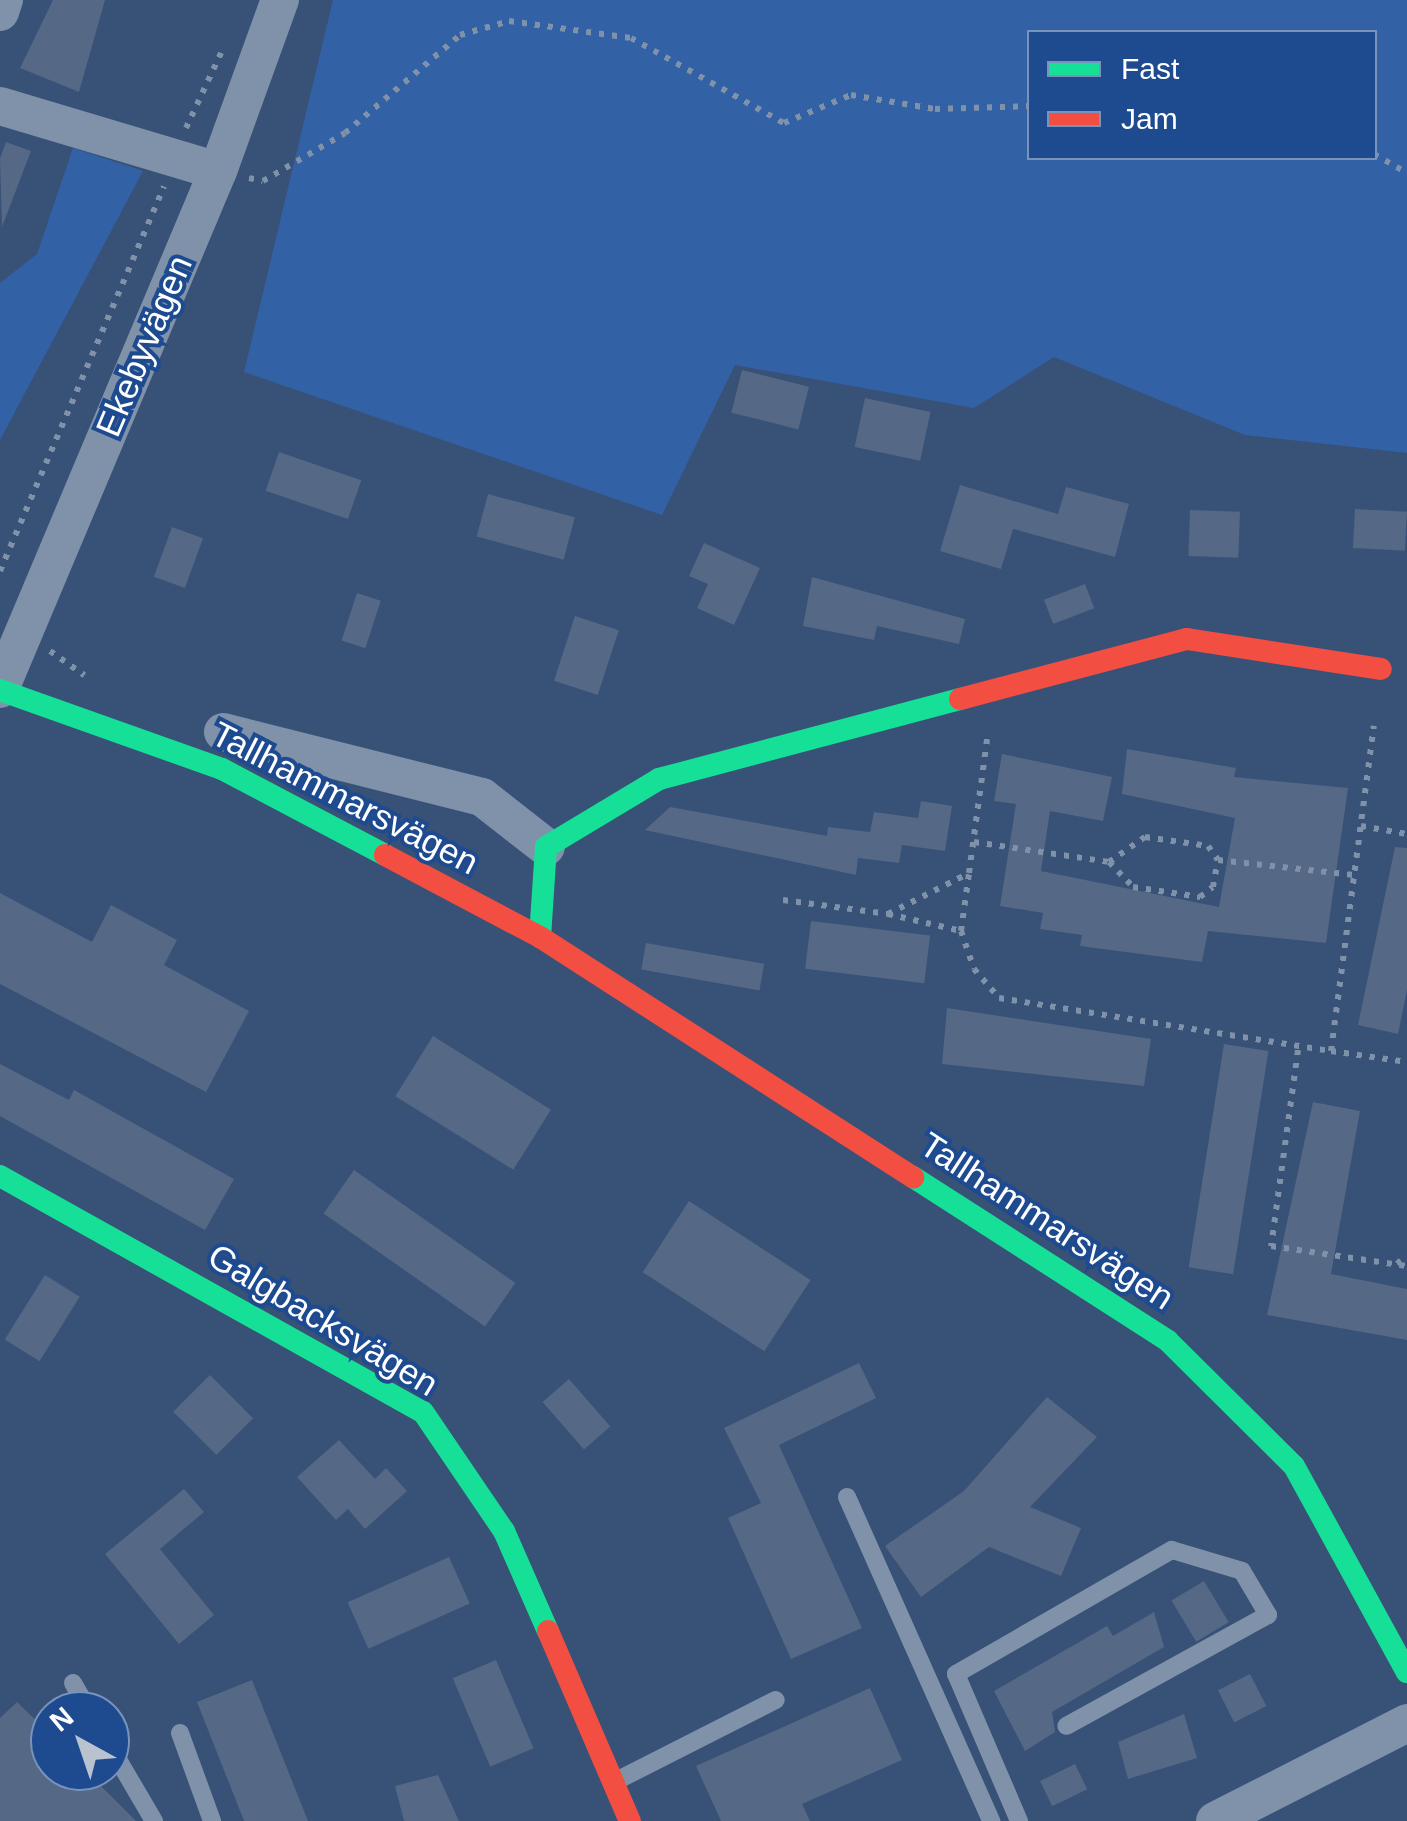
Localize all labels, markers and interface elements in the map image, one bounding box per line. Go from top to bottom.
legend [1027,30,1377,160]
text: Fast [1121,52,1179,85]
text: Jam [1121,102,1178,135]
street label: Ekebyvägen [87,249,201,443]
street label: Tallhammarsvägen [205,713,485,883]
street label: Tallhammarsvägen [912,1123,1182,1319]
street label: Galgbacksvägen [200,1235,446,1405]
north arrow [30,1691,130,1791]
text: N [44,1701,79,1738]

